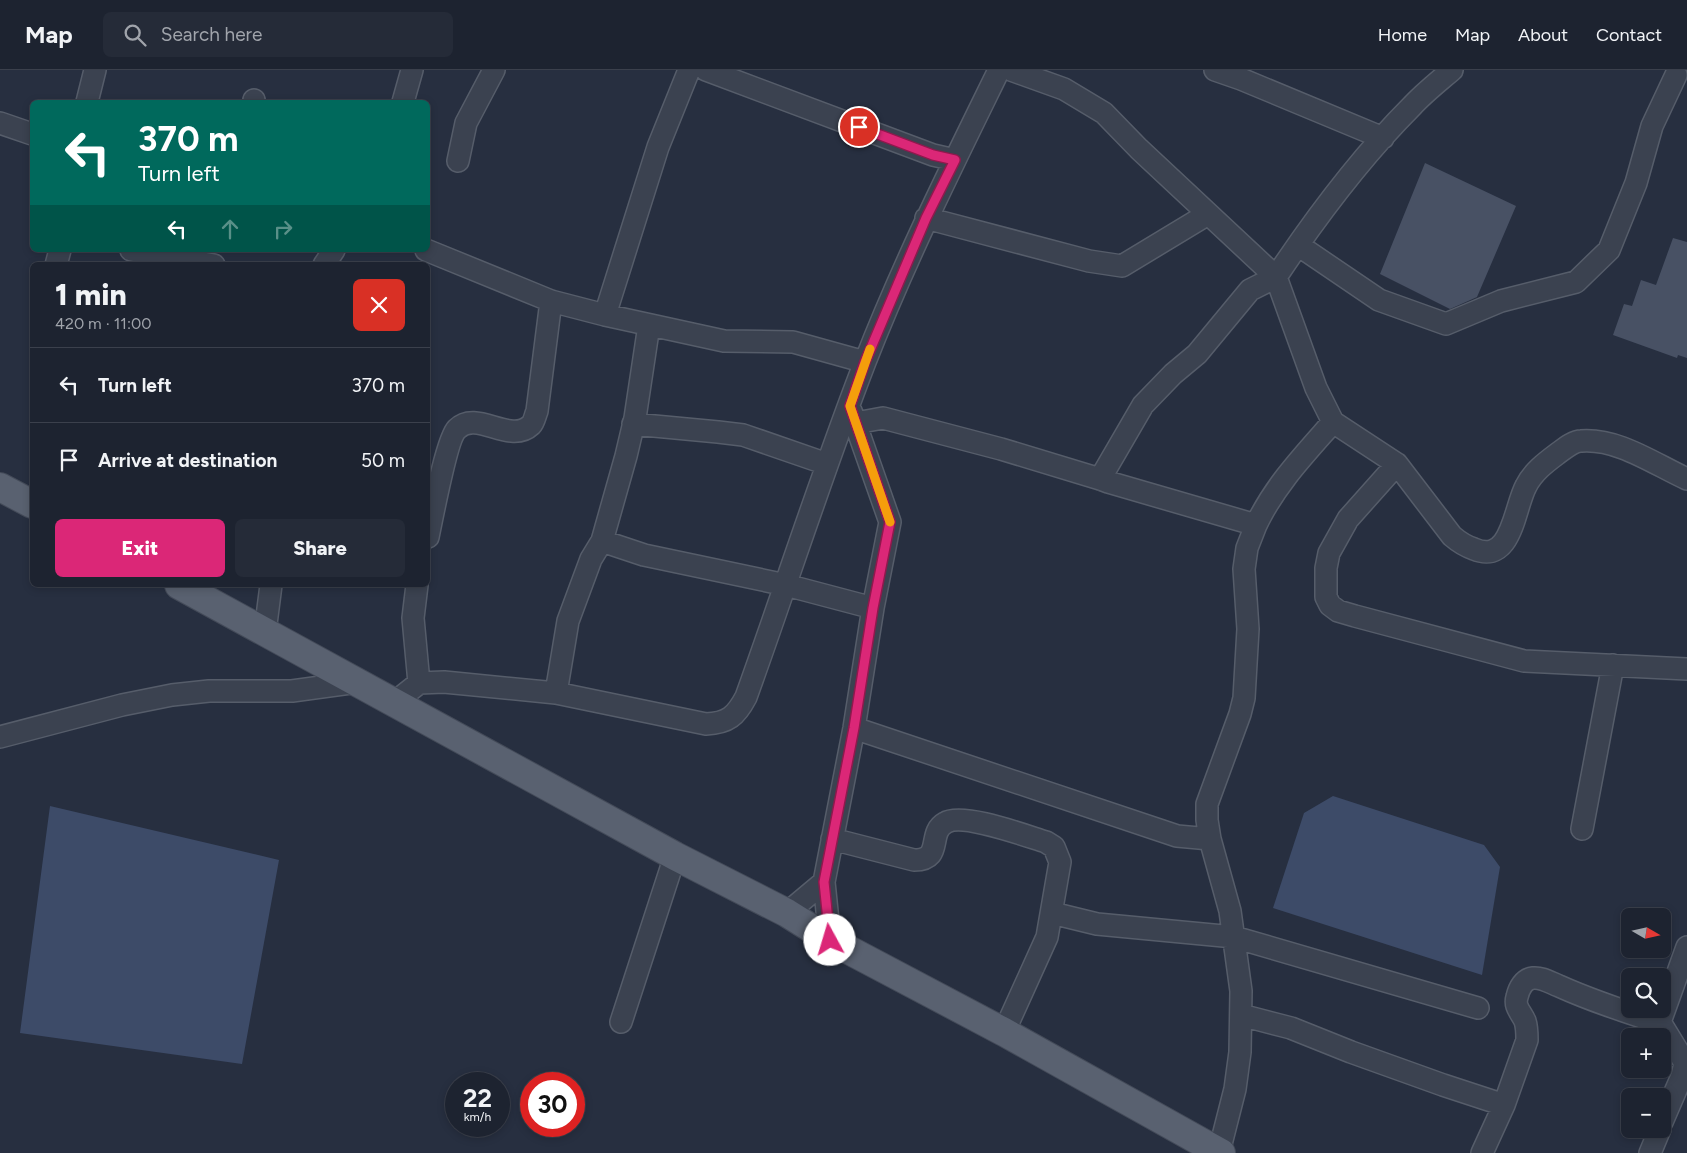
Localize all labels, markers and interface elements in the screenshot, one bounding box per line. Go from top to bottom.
search box [103,12,453,57]
text: Map [25,20,73,49]
icon: search [121,21,149,49]
text: Search here [161,23,262,46]
text: Home [1378,24,1427,46]
text: Map [1455,24,1490,46]
text: About [1518,24,1568,46]
text: Contact [1596,24,1662,46]
pin [838,106,880,148]
icon: arrive [845,113,873,141]
text: 370 m [138,118,238,160]
icon: left [55,120,120,185]
text: Turn left [138,160,220,187]
icon: left [163,215,191,243]
icon: ahead [216,215,244,243]
icon: right [269,215,297,243]
text: 1 min [55,276,127,313]
button: close [353,279,405,331]
text: 420 m · 11:00 [55,314,151,333]
icon: left [55,371,83,399]
text: Turn left [98,374,172,397]
text: 370 m [351,374,405,397]
icon: arrive [55,446,83,474]
text: Arrive at destination [98,449,277,472]
text: 50 m [361,449,405,472]
button: Exit [55,519,225,577]
button: Share [235,519,405,577]
north arrow [1621,908,1671,958]
map controls [1621,908,1671,1138]
position arrow [803,913,855,965]
button: search [1621,968,1671,1018]
button: + [1621,1028,1671,1078]
speed limit sign: 30 [520,1072,585,1137]
text: 22 [463,1083,492,1113]
button: − [1621,1088,1671,1138]
text: km/h [464,1110,491,1124]

